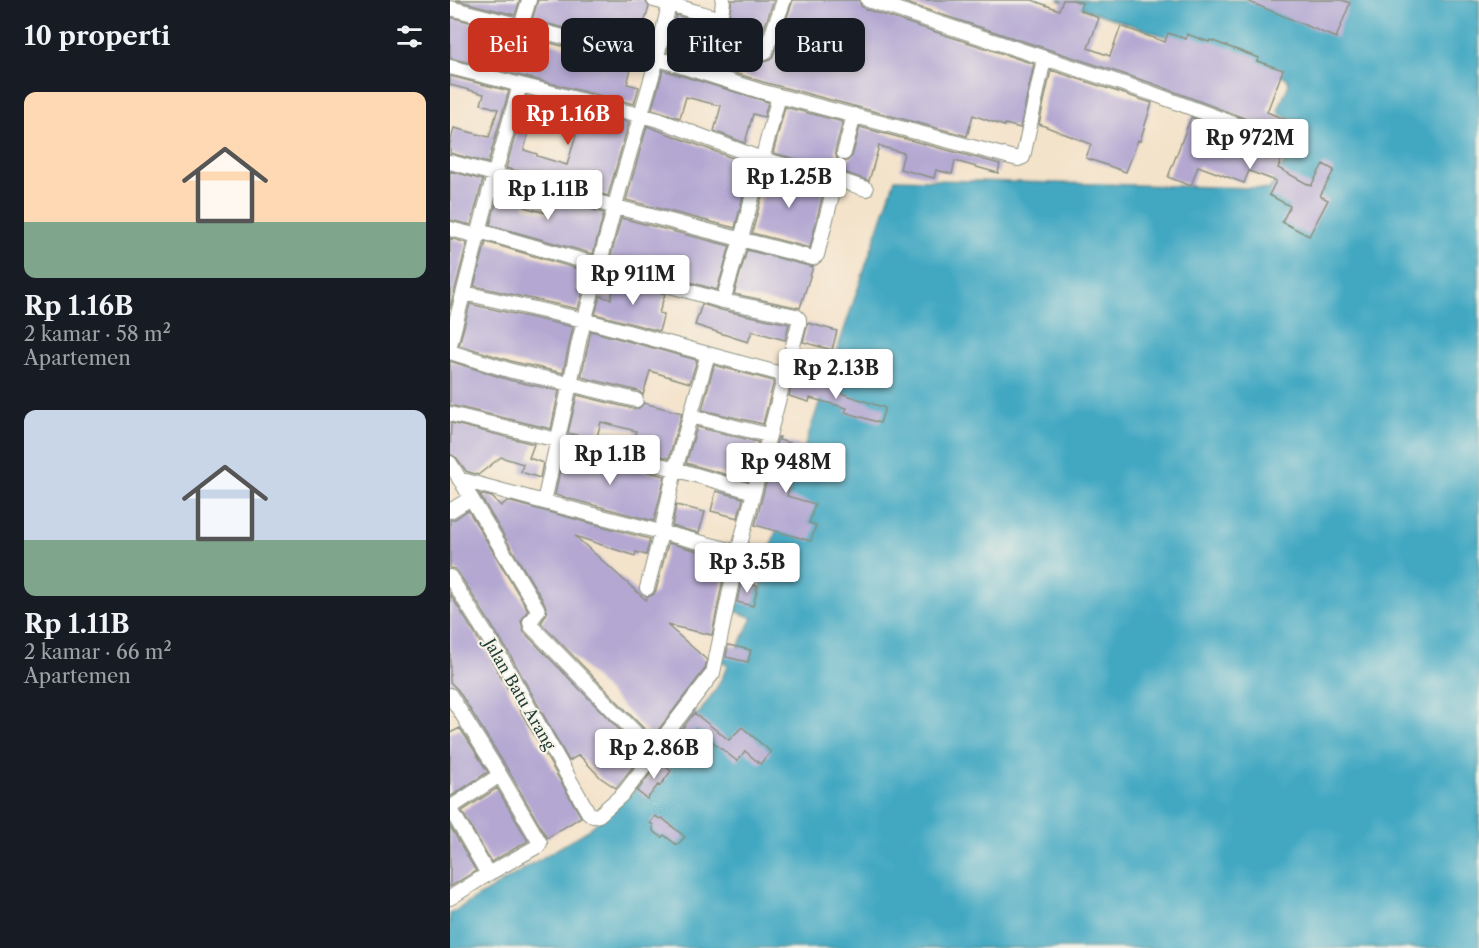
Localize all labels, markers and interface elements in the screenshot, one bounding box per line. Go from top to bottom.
chip: Beli [468,18,549,72]
chip: Sewa [561,18,655,72]
chip: Filter [667,18,763,72]
chip: Baru [775,18,865,72]
text: 10 properti [24,20,170,52]
icon: filters [393,20,426,53]
pin: Rp 1.16B [506,95,630,146]
text: Rp 1.16B [526,102,610,126]
pin: Rp 972M [1195,119,1305,170]
text: Rp 972M [1205,126,1295,150]
icon: home [171,131,279,239]
pin: Rp 1.25B [727,158,851,209]
text: Rp 1.25B [746,165,832,189]
pin: Rp 1.11B [486,170,610,221]
text: Rp 1.11B [507,177,589,201]
pin: Rp 911M [578,255,688,306]
text: Rp 911M [591,262,675,286]
text: Rp 1.16B [24,290,133,322]
text: 2 kamar · 58 m² [24,322,171,346]
text: Apartemen [24,346,131,370]
pin: Rp 2.13B [774,349,898,400]
text: Rp 2.13B [793,356,879,380]
pin: Rp 1.1B [555,435,665,486]
text: Rp 1.1B [574,442,646,466]
pin: Rp 948M [731,443,841,494]
icon: home [171,449,279,557]
text: Rp 948M [740,450,832,474]
pin: Rp 3.5B [692,543,802,594]
text: Rp 3.5B [709,550,785,574]
text: Rp 1.11B [24,608,130,640]
street label: Jalan Batu Arang [478,632,560,754]
text: 2 kamar · 66 m² [24,640,172,664]
text: Apartemen [24,664,131,688]
pin: Rp 2.86B [592,729,716,780]
text: Rp 2.86B [609,736,699,760]

